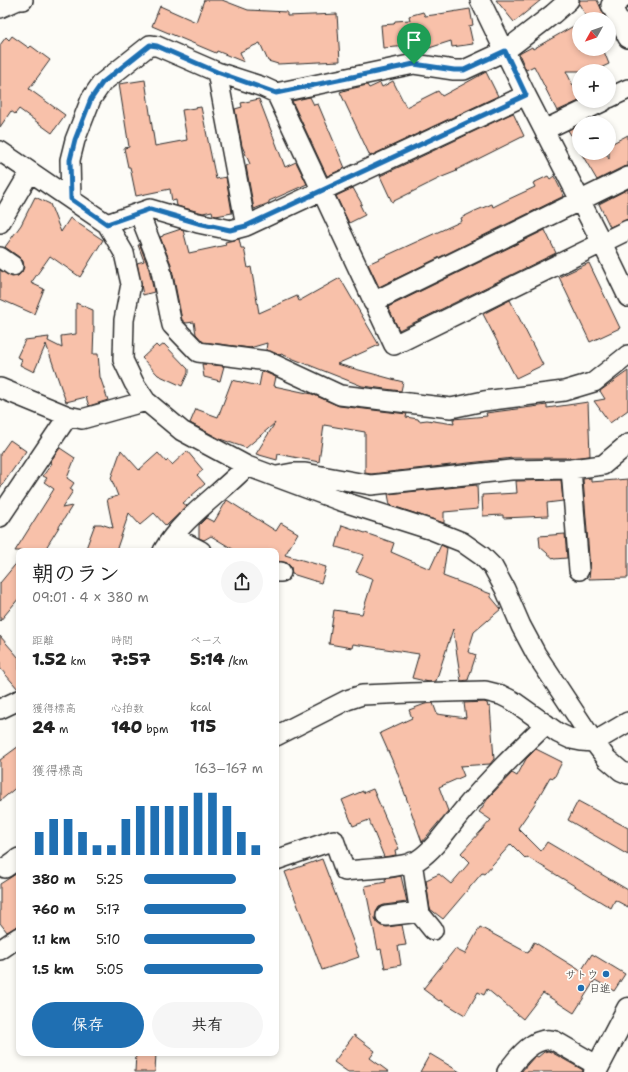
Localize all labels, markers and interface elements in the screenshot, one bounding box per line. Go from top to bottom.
north arrow [572,12,616,56]
map controls [572,12,616,160]
pin [397,23,431,64]
icon: arrive [403,29,425,51]
button: + [572,64,616,108]
button: − [572,116,616,160]
text: 朝のラン [32,559,120,588]
button: share [221,561,263,603]
text: 09:01 · 4 × 380 m [32,589,149,606]
text: 距離 [32,633,54,648]
text: 時間 [111,633,133,648]
text: ペース [190,633,222,648]
text: 1.52 [32,648,67,670]
text: 7:57 [111,648,151,670]
text: 5:14 [190,648,225,670]
text: km [67,654,86,669]
text: /km [225,654,248,669]
text: kcal [190,700,211,715]
text: 獲得標高 [32,701,76,716]
text: 心拍数 [111,701,144,716]
text: 115 [190,715,216,737]
text: 24 [32,716,55,738]
text: 140 [111,716,143,738]
text: m [55,722,68,737]
text: bpm [143,722,168,737]
text: 163–167 m [194,760,263,777]
text: 獲得標高 [32,762,84,779]
text: 380 m [32,871,75,888]
text: 5:25 [96,871,123,888]
text: 760 m [32,901,75,918]
text: 5:17 [96,901,120,918]
text: 1.1 km [32,931,70,948]
text: 5:10 [96,931,120,948]
text: 1.5 km [32,961,74,978]
text: 5:05 [96,961,124,978]
place label: サトウ [565,967,598,982]
marker: サトウ [601,969,611,979]
place label: 日進 [589,981,611,996]
marker: 日進 [576,983,586,993]
button: 保存 [32,1002,144,1048]
button: 共有 [152,1002,263,1048]

